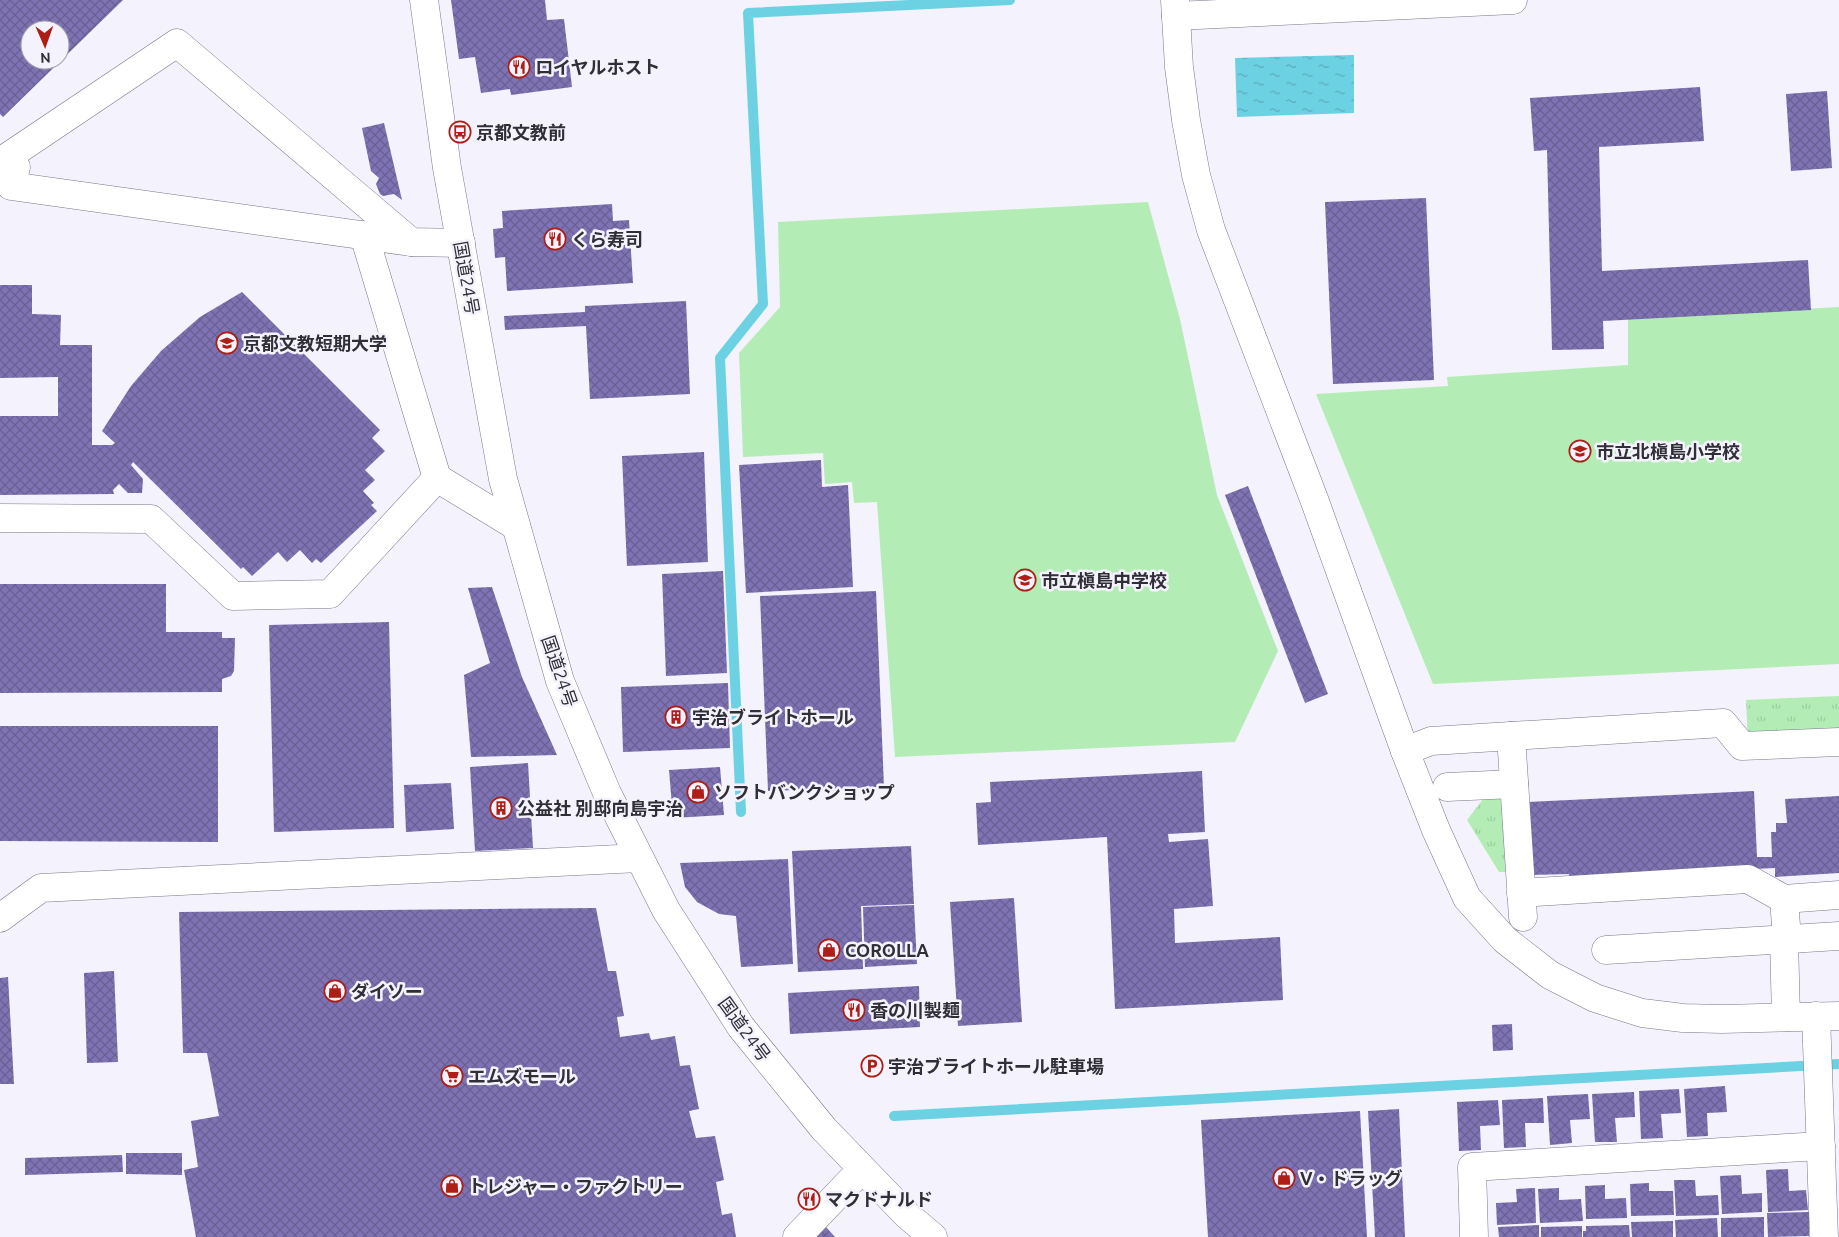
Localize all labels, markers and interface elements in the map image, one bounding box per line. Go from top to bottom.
north arrow [20,20,70,70]
text: N [40,50,51,66]
restaurant icon: ロイヤルホスト [507,55,531,79]
place label: ロイヤルホスト [535,57,660,77]
bus stop icon: 京都文教前 [448,120,472,144]
place label: 京都文教前 [476,122,566,142]
restaurant icon: くら寿司 [543,227,567,251]
place label: くら寿司 [571,229,643,249]
street label: 国道24号 [451,240,483,316]
school or university icon: 京都文教短期大学 [215,331,239,355]
place label: 京都文教短期大学 [243,333,387,353]
school or university icon: 市立北槇島小学校 [1568,439,1592,463]
place label: 市立北槇島小学校 [1596,441,1740,461]
school or university icon: 市立槇島中学校 [1013,568,1037,592]
place label: 市立槇島中学校 [1041,570,1167,590]
street label: 国道24号 [538,633,582,709]
building icon: 宇治ブライトホール [664,705,688,729]
place label: 宇治ブライトホール [692,707,854,727]
shop icon: ソフトバンクショップ [686,780,710,804]
place label: ソフトバンクショップ [714,782,895,802]
building icon: 公益社 別邸向島宇治 [489,796,513,820]
place label: 公益社 別邸向島宇治 [517,798,683,818]
shop icon: COROLLA [817,938,841,962]
place label: COROLLA [845,940,929,960]
shop icon: ダイソー [323,979,347,1003]
place label: ダイソー [351,981,423,1001]
street label: 国道24号 [715,993,775,1065]
restaurant icon: 香の川製麺 [842,998,866,1022]
place label: 香の川製麺 [870,1000,960,1020]
parking icon: 宇治ブライトホール駐車場 [860,1054,884,1078]
place label: 宇治ブライトホール駐車場 [888,1056,1104,1076]
supermarket icon: エムズモール [440,1064,464,1088]
place label: エムズモール [468,1066,576,1086]
shop icon: V・ドラッグ [1272,1166,1296,1190]
place label: V・ドラッグ [1300,1168,1403,1188]
shop icon: トレジャー・ファクトリー [440,1174,464,1198]
place label: トレジャー・ファクトリー [468,1176,683,1196]
restaurant icon: マクドナルド [797,1187,821,1211]
place label: マクドナルド [825,1189,933,1209]

